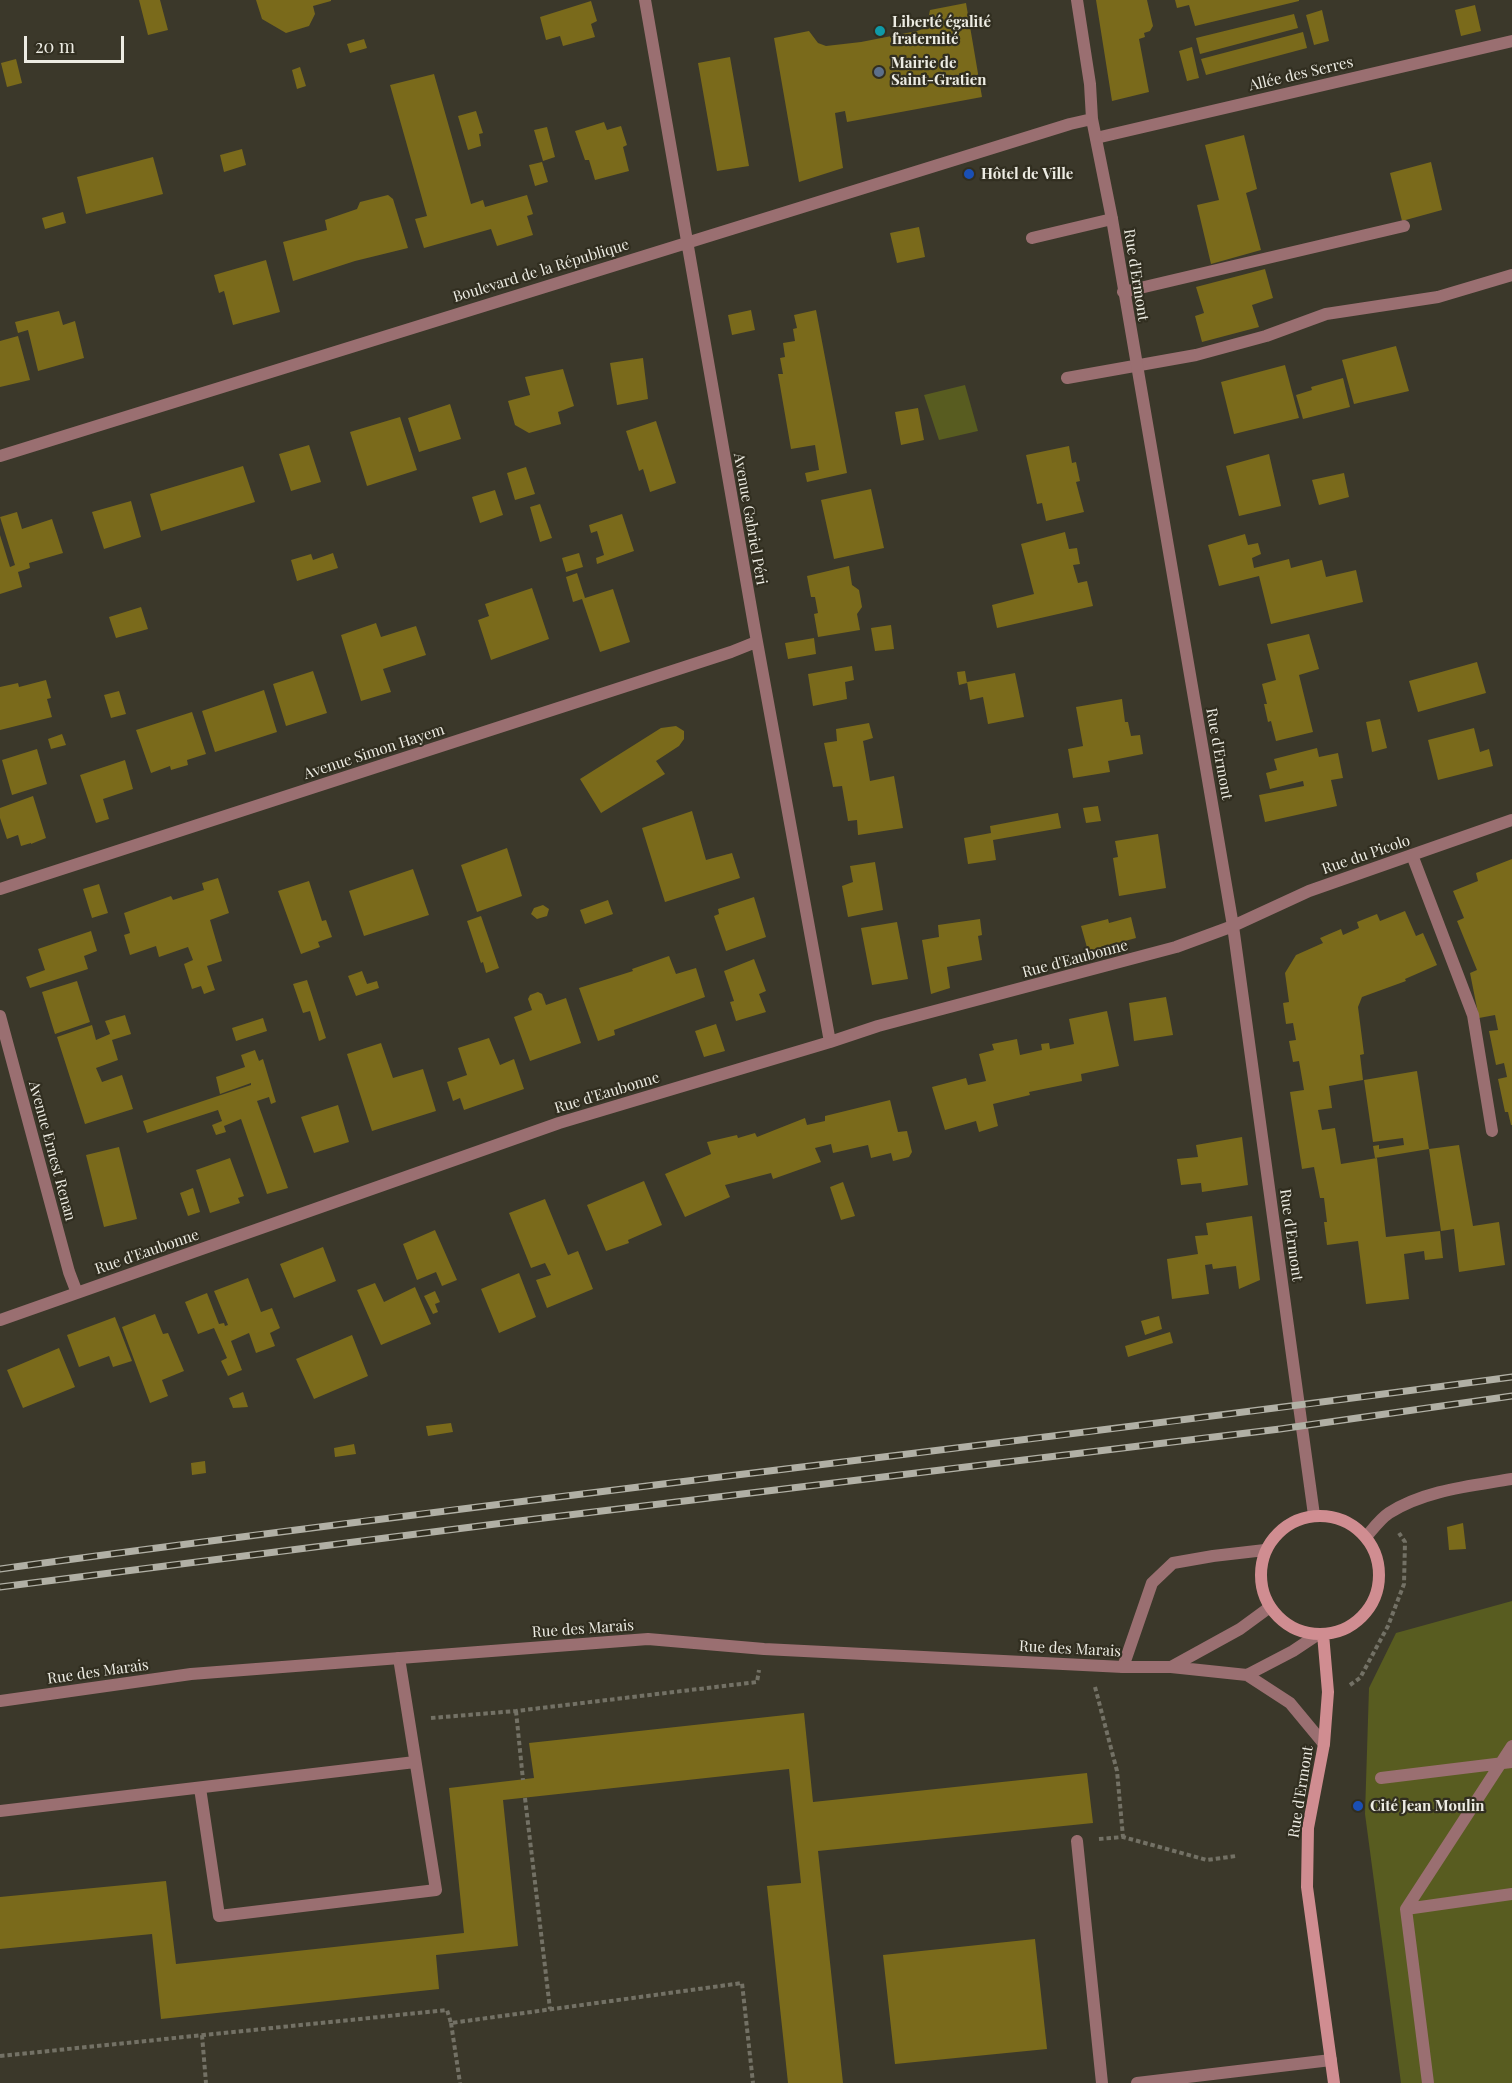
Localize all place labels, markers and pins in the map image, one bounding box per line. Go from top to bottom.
place label: Liberté égalité fraternité [892,13,991,48]
marker: Liberté égalité fraternité [873,24,887,38]
place label: Mairie de Saint-Gratien [891,54,986,89]
marker: Mairie de Saint-Gratien [872,65,886,79]
place label: Hôtel de Ville [981,165,1073,183]
marker: Hôtel de Ville [962,167,976,181]
place label: Cité Jean Moulin [1370,1797,1485,1815]
marker: Cité Jean Moulin [1351,1799,1365,1813]

